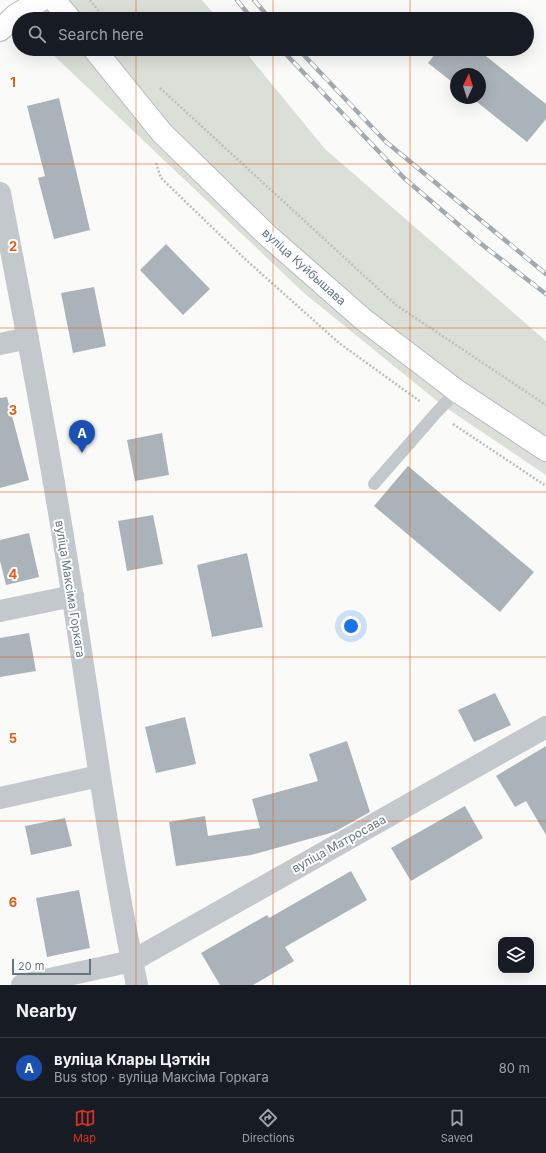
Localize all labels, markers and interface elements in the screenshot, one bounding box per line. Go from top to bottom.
search box [12,12,534,56]
icon: search [26,23,48,45]
text: Search here [58,25,144,44]
north arrow [450,68,486,104]
text: 1 [10,74,16,90]
street label: вуліца Куйбышава [259,225,349,308]
text: 2 [9,238,17,254]
text: 3 [9,402,17,418]
pin: A [69,420,95,453]
street label: вуліца Максіма Горкага [52,519,89,659]
text: 4 [9,566,18,582]
your location [341,616,361,636]
text: 5 [9,730,17,746]
street label: вуліца Матросава [289,812,388,876]
text: 6 [9,894,17,910]
map controls [498,937,534,973]
button: layers [498,937,534,973]
scale bar [12,957,91,976]
text: 20 m [18,959,44,973]
text: Nearby [16,1001,77,1021]
text: вуліца Клары Цэткін [54,1050,210,1069]
text: A [24,1060,34,1076]
text: 80 m [499,1060,530,1076]
text: Bus stop · вуліца Максіма Горкага [54,1069,269,1085]
tab: Map [73,1107,96,1145]
tab: Directions [242,1107,295,1145]
tab: Saved [441,1107,473,1145]

